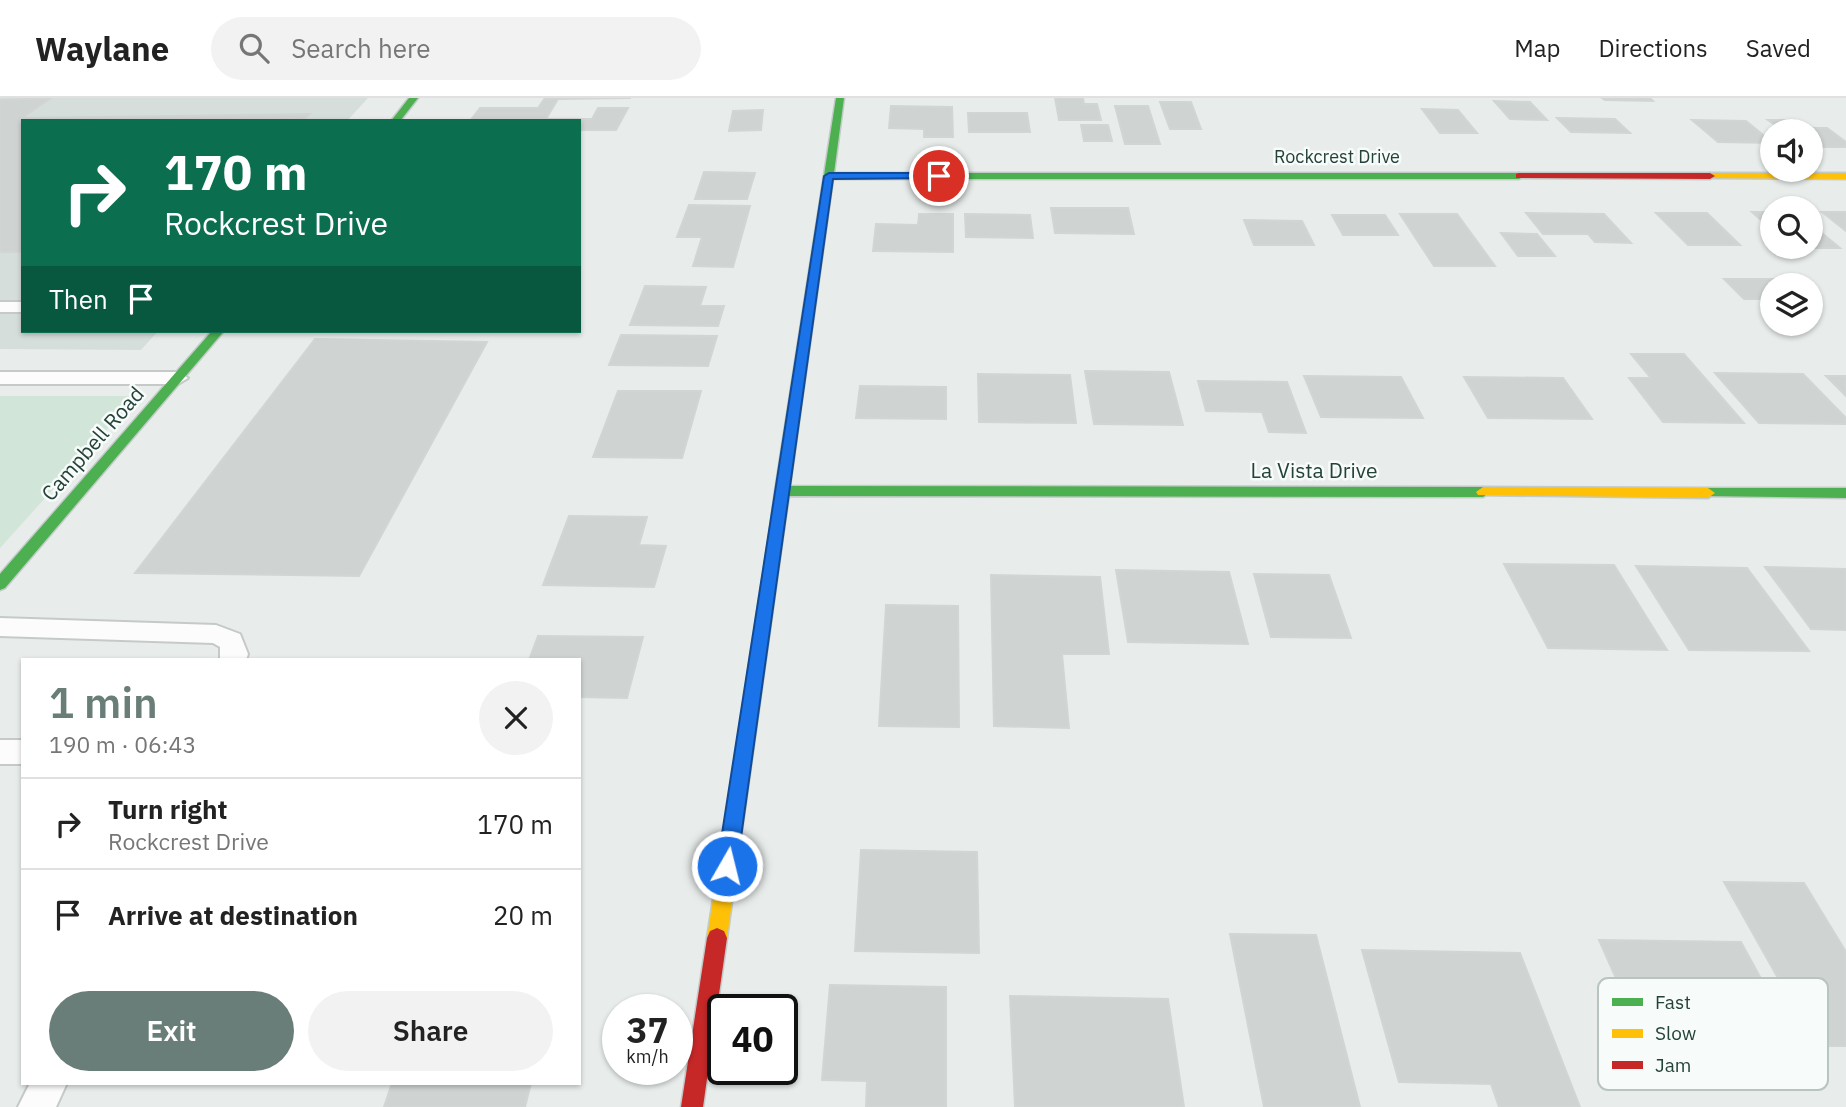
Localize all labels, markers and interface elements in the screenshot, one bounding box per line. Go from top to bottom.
search box [211,17,701,80]
text: Waylane [35,27,169,70]
icon: search [235,29,273,67]
text: Search here [291,31,431,65]
text: Map [1514,32,1560,64]
text: Directions [1598,32,1708,64]
text: Saved [1746,32,1811,64]
map controls [1760,119,1823,336]
button: sound [1760,119,1823,182]
text: 170 m [164,140,308,203]
street label: Rockcrest Drive [1274,145,1400,168]
pin [909,146,969,206]
icon: right [49,147,140,238]
icon: arrive [920,157,958,195]
button: search [1760,196,1823,259]
text: Rockcrest Drive [164,202,388,244]
button: layers [1760,273,1823,336]
icon: arrive [122,280,160,318]
text: Then [49,282,108,316]
street label: Campbell Road [35,380,150,507]
street label: La Vista Drive [1250,456,1378,484]
text: 1 min [49,675,158,730]
button: close [479,681,553,755]
text: 190 m · 06:43 [49,729,196,759]
text: Turn right [108,792,227,826]
icon: right [49,805,87,843]
text: 170 m [477,807,553,841]
text: Rockcrest Drive [108,826,269,856]
position arrow [690,829,764,903]
icon: arrive [49,896,87,934]
text: Arrive at destination [108,898,358,932]
text: 20 m [493,898,553,932]
legend [1598,978,1828,1090]
text: Fast [1655,990,1691,1014]
button: Exit [49,991,294,1071]
button: Share [308,991,553,1071]
speed limit sign: 40 [707,994,798,1085]
text: 37 [626,1007,669,1053]
text: Slow [1655,1021,1696,1045]
text: km/h [626,1045,669,1068]
text: Jam [1655,1053,1691,1077]

